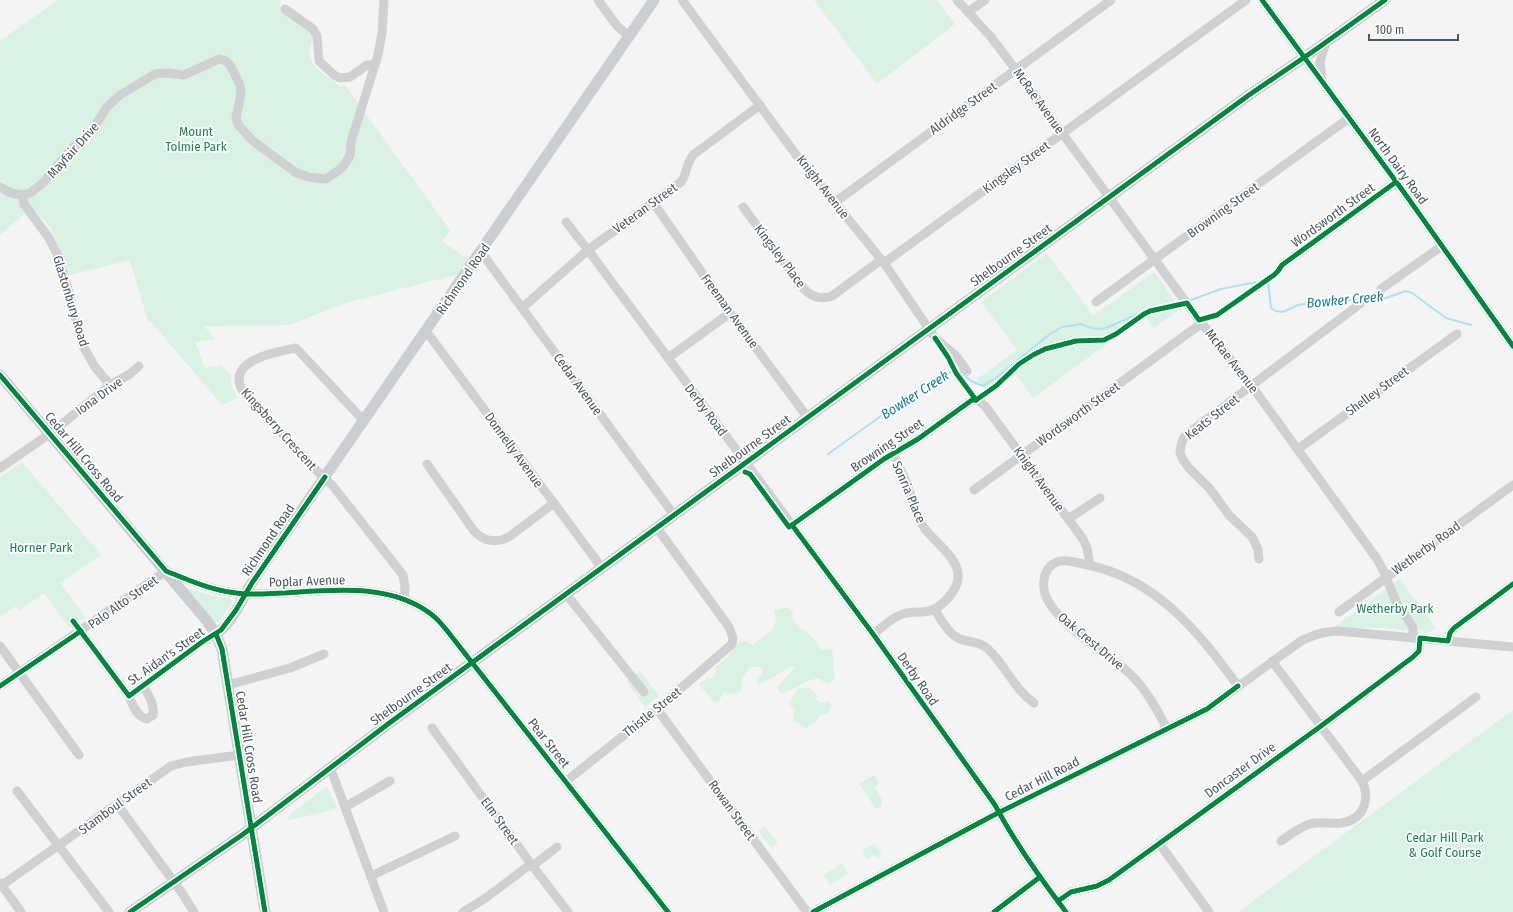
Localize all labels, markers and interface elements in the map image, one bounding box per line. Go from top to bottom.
scale bar [1369,16,1458,42]
text: 100 m [1375,23,1404,37]
street label: McRae Avenue [1010,66,1068,136]
street label: Aldridge Street [927,78,1000,137]
street label: Mayfair Drive [44,119,102,181]
park label: Mount Tolmie Park [165,124,228,154]
street label: North Dairy Road [1365,125,1431,207]
street label: Kingsley Street [980,137,1053,196]
street label: Knight Avenue [794,152,852,222]
street label: Veteran Street [610,179,681,236]
street label: Browning Street [1184,179,1262,241]
street label: Wordsworth Street [1289,179,1378,250]
street label: Shelbourne Street [968,220,1055,289]
street label: Kingsley Place [751,221,809,291]
street label: Richmond Road [433,241,493,317]
street label: Glastonbury Road [50,254,92,348]
street label: Freeman Avenue [698,271,762,351]
water label: Bowker Creek [1306,288,1384,312]
street label: McRae Avenue [1202,326,1262,396]
street label: Cedar Avenue [551,350,605,418]
street label: Shelley Street [1343,363,1412,419]
water label: Bowker Creek [878,367,952,423]
street label: Iona Drive [73,374,125,418]
street label: Wordsworth Street [1034,378,1123,449]
street label: Derby Road [682,381,730,439]
street label: Kingsberry Crescent [238,385,320,474]
street label: Keats Street [1182,391,1242,443]
street label: Cedar Hill Cross Road [42,409,126,505]
street label: Donnelly Avenue [482,410,546,490]
street label: Shelbourne Street [707,411,794,480]
street label: Browning Street [848,415,927,475]
street label: Knight Avenue [1010,444,1068,514]
street label: Sonria Place [889,459,929,525]
street label: Richmond Road [238,501,298,579]
street label: Wetherby Road [1389,518,1463,578]
park label: Horner Park [9,540,74,555]
street label: Palo Alto Street [85,572,161,632]
street label: Poplar Avenue [268,572,346,590]
park label: Wetherby Park [1357,601,1434,616]
street label: Oak Crest Drive [1055,609,1127,673]
street label: St. Aidan's Street [125,624,208,688]
street label: Derby Road [894,650,942,708]
street label: Shelbourne Street [368,659,455,728]
street label: Thistle Street [620,683,685,740]
street label: Cedar Hill Cross Road [233,690,265,804]
street label: Pear Street [525,715,573,771]
street label: Doncaster Drive [1202,739,1278,801]
street label: Cedar Hill Road [1002,754,1082,804]
street label: Stamboul Street [76,774,155,837]
street label: Rowan Street [705,777,759,843]
street label: Elm Street [478,795,523,848]
park label: Cedar Hill Park & Golf Course [1406,830,1485,860]

